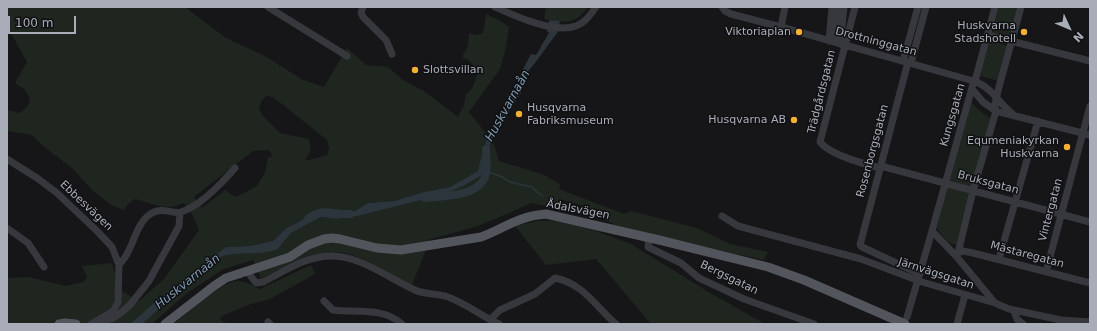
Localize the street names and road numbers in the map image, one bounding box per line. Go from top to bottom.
street label: Drottninggatan [834,25,918,59]
street label: Trädgårdsgatan [805,49,839,135]
street label: Kungsgatan [938,82,968,148]
street label: Rosenborgsgatan [854,103,892,199]
street label: Bruksgatan [956,168,1020,198]
street label: Vintergatan [1036,177,1066,243]
street label: Ebbesvägen [57,178,115,234]
street label: Ådalsvägen [545,197,611,223]
street label: Mästaregatan [989,239,1065,271]
street label: Järnvägsgatan [896,256,976,292]
street label: Bergsgatan [698,258,760,298]

